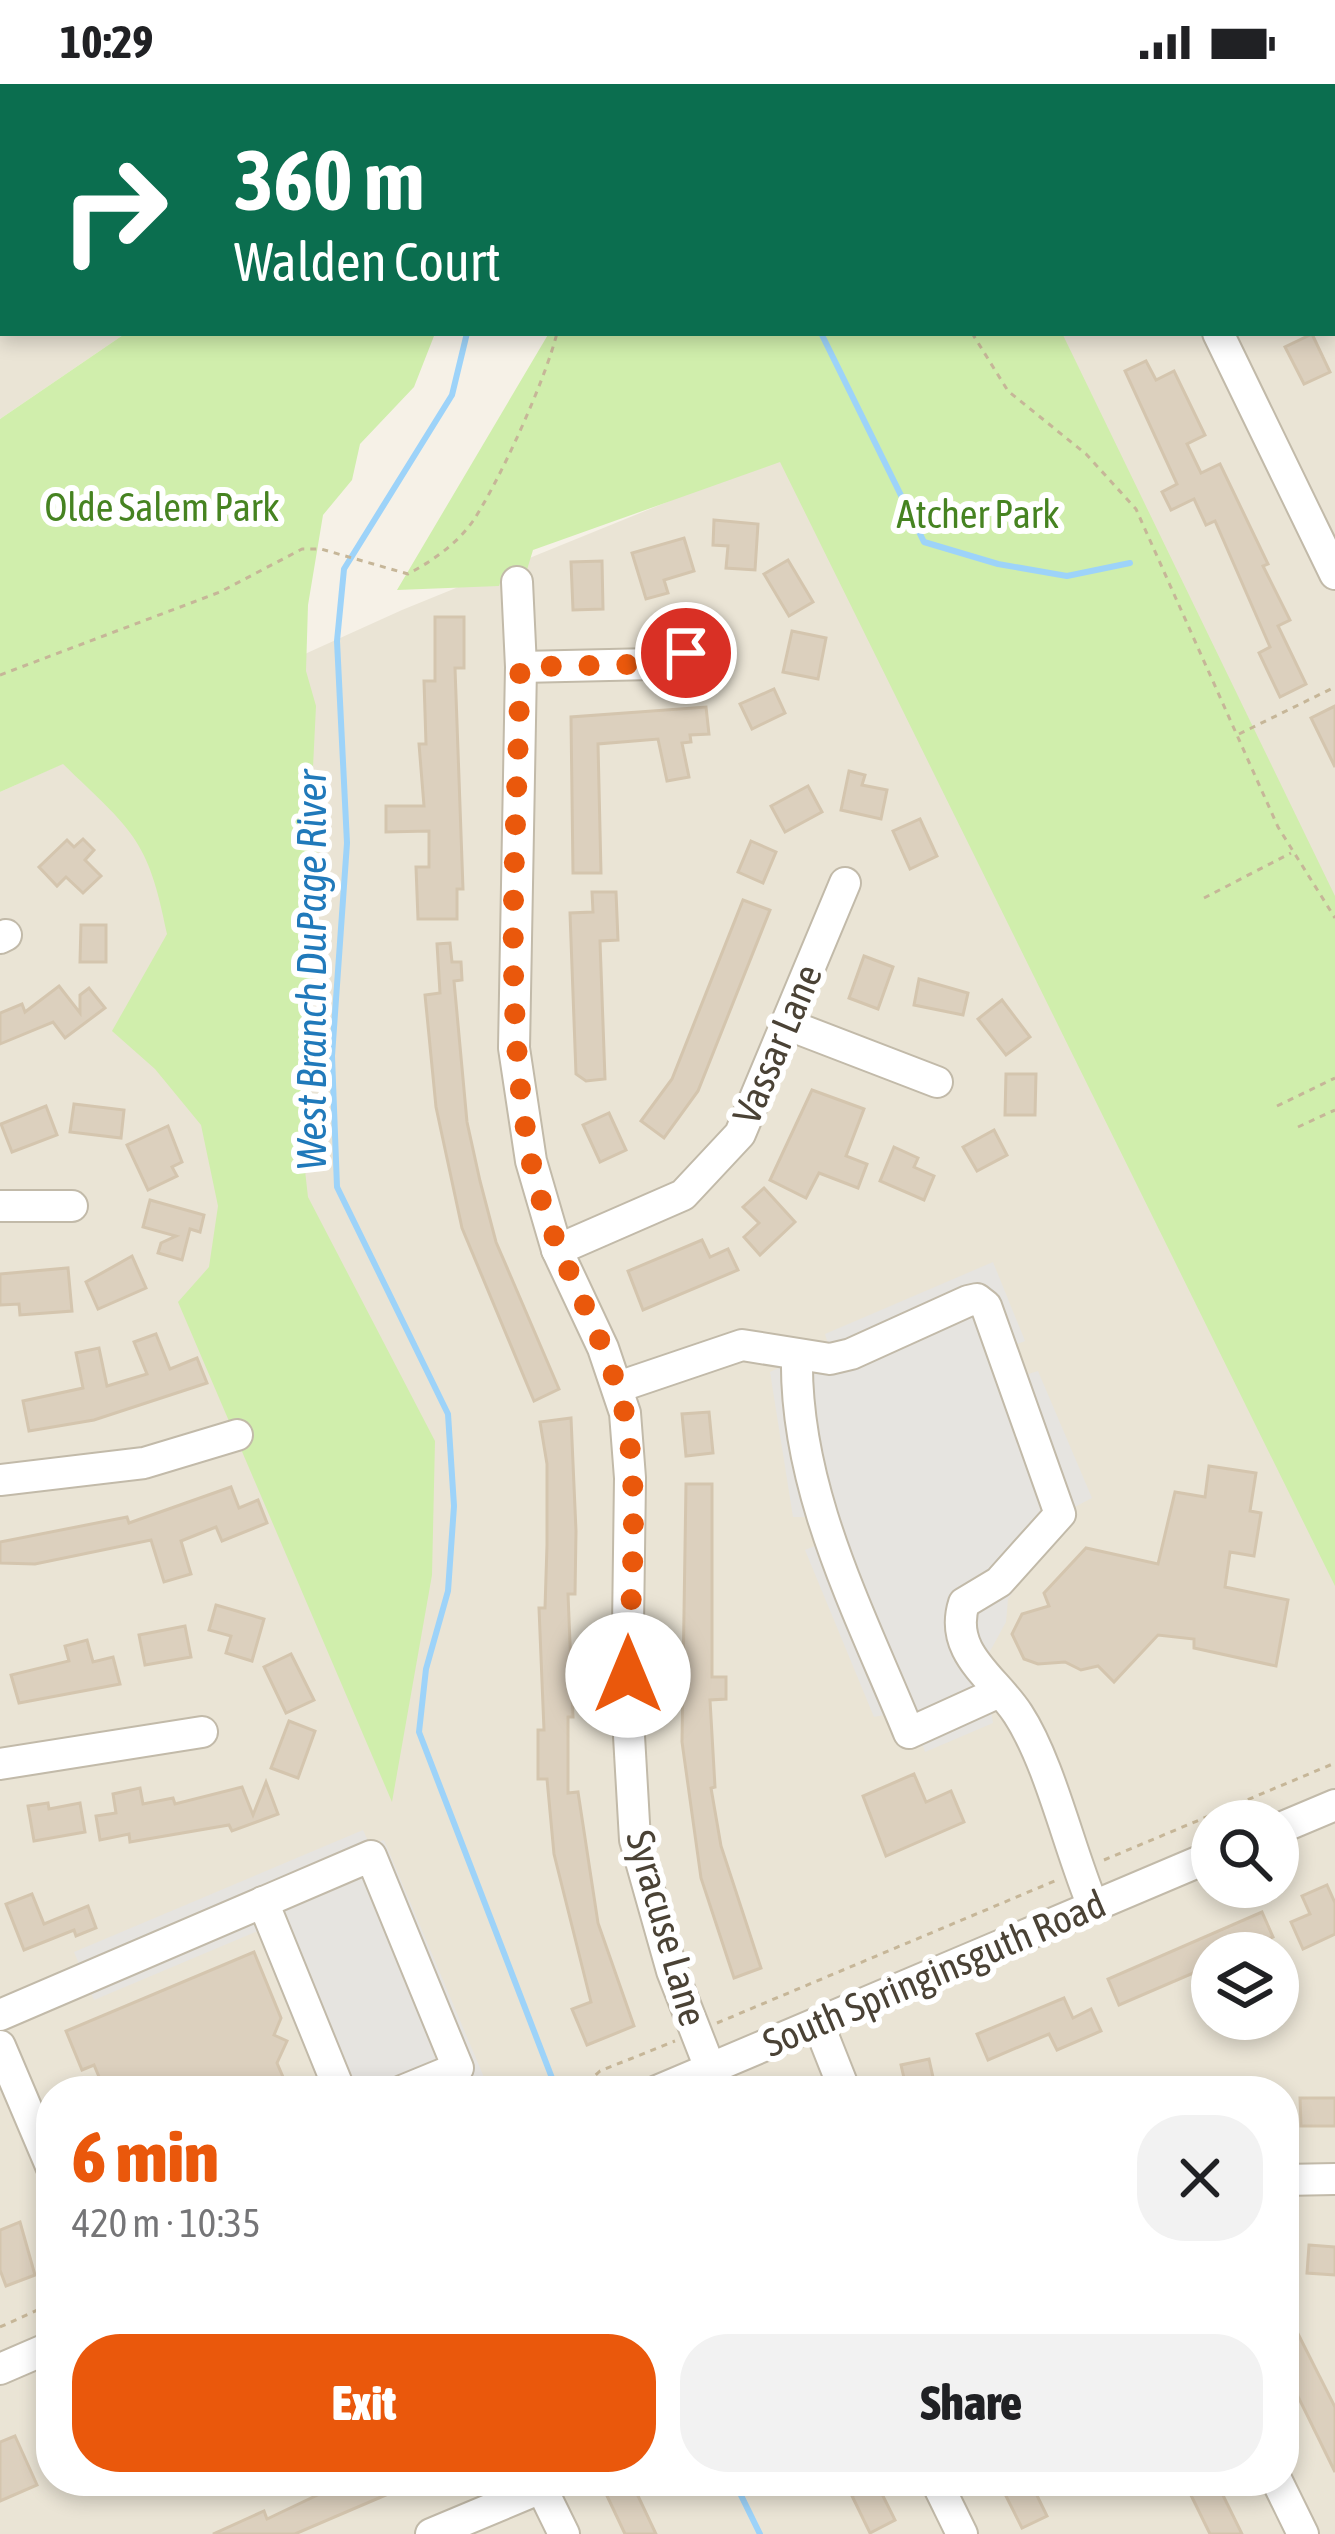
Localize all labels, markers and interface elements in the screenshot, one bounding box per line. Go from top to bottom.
text: 10:29 [60,16,154,68]
icon: right [36,132,192,288]
text: 360 m [234,132,424,228]
text: Walden Court [234,231,501,292]
park label: Olde Salem Park [45,485,279,529]
park label: Atcher Park [897,492,1059,536]
pin [635,602,737,704]
icon: arrive [653,620,719,686]
water label: West Branch DuPage River [287,768,335,1170]
street label: Vassar Lane [724,958,830,1130]
position arrow [565,1612,691,1738]
map controls [1191,1800,1299,2040]
button: search [1191,1800,1299,1908]
street label: Syracuse Lane [618,1825,716,2031]
street label: South Springinsguth Road [756,1881,1112,2065]
button: layers [1191,1932,1299,2040]
text: 6 min [72,2115,219,2197]
button: close [1137,2115,1263,2241]
text: 420 m · 10:35 [72,2201,261,2245]
button: Exit [72,2334,656,2472]
button: Share [680,2334,1263,2472]

